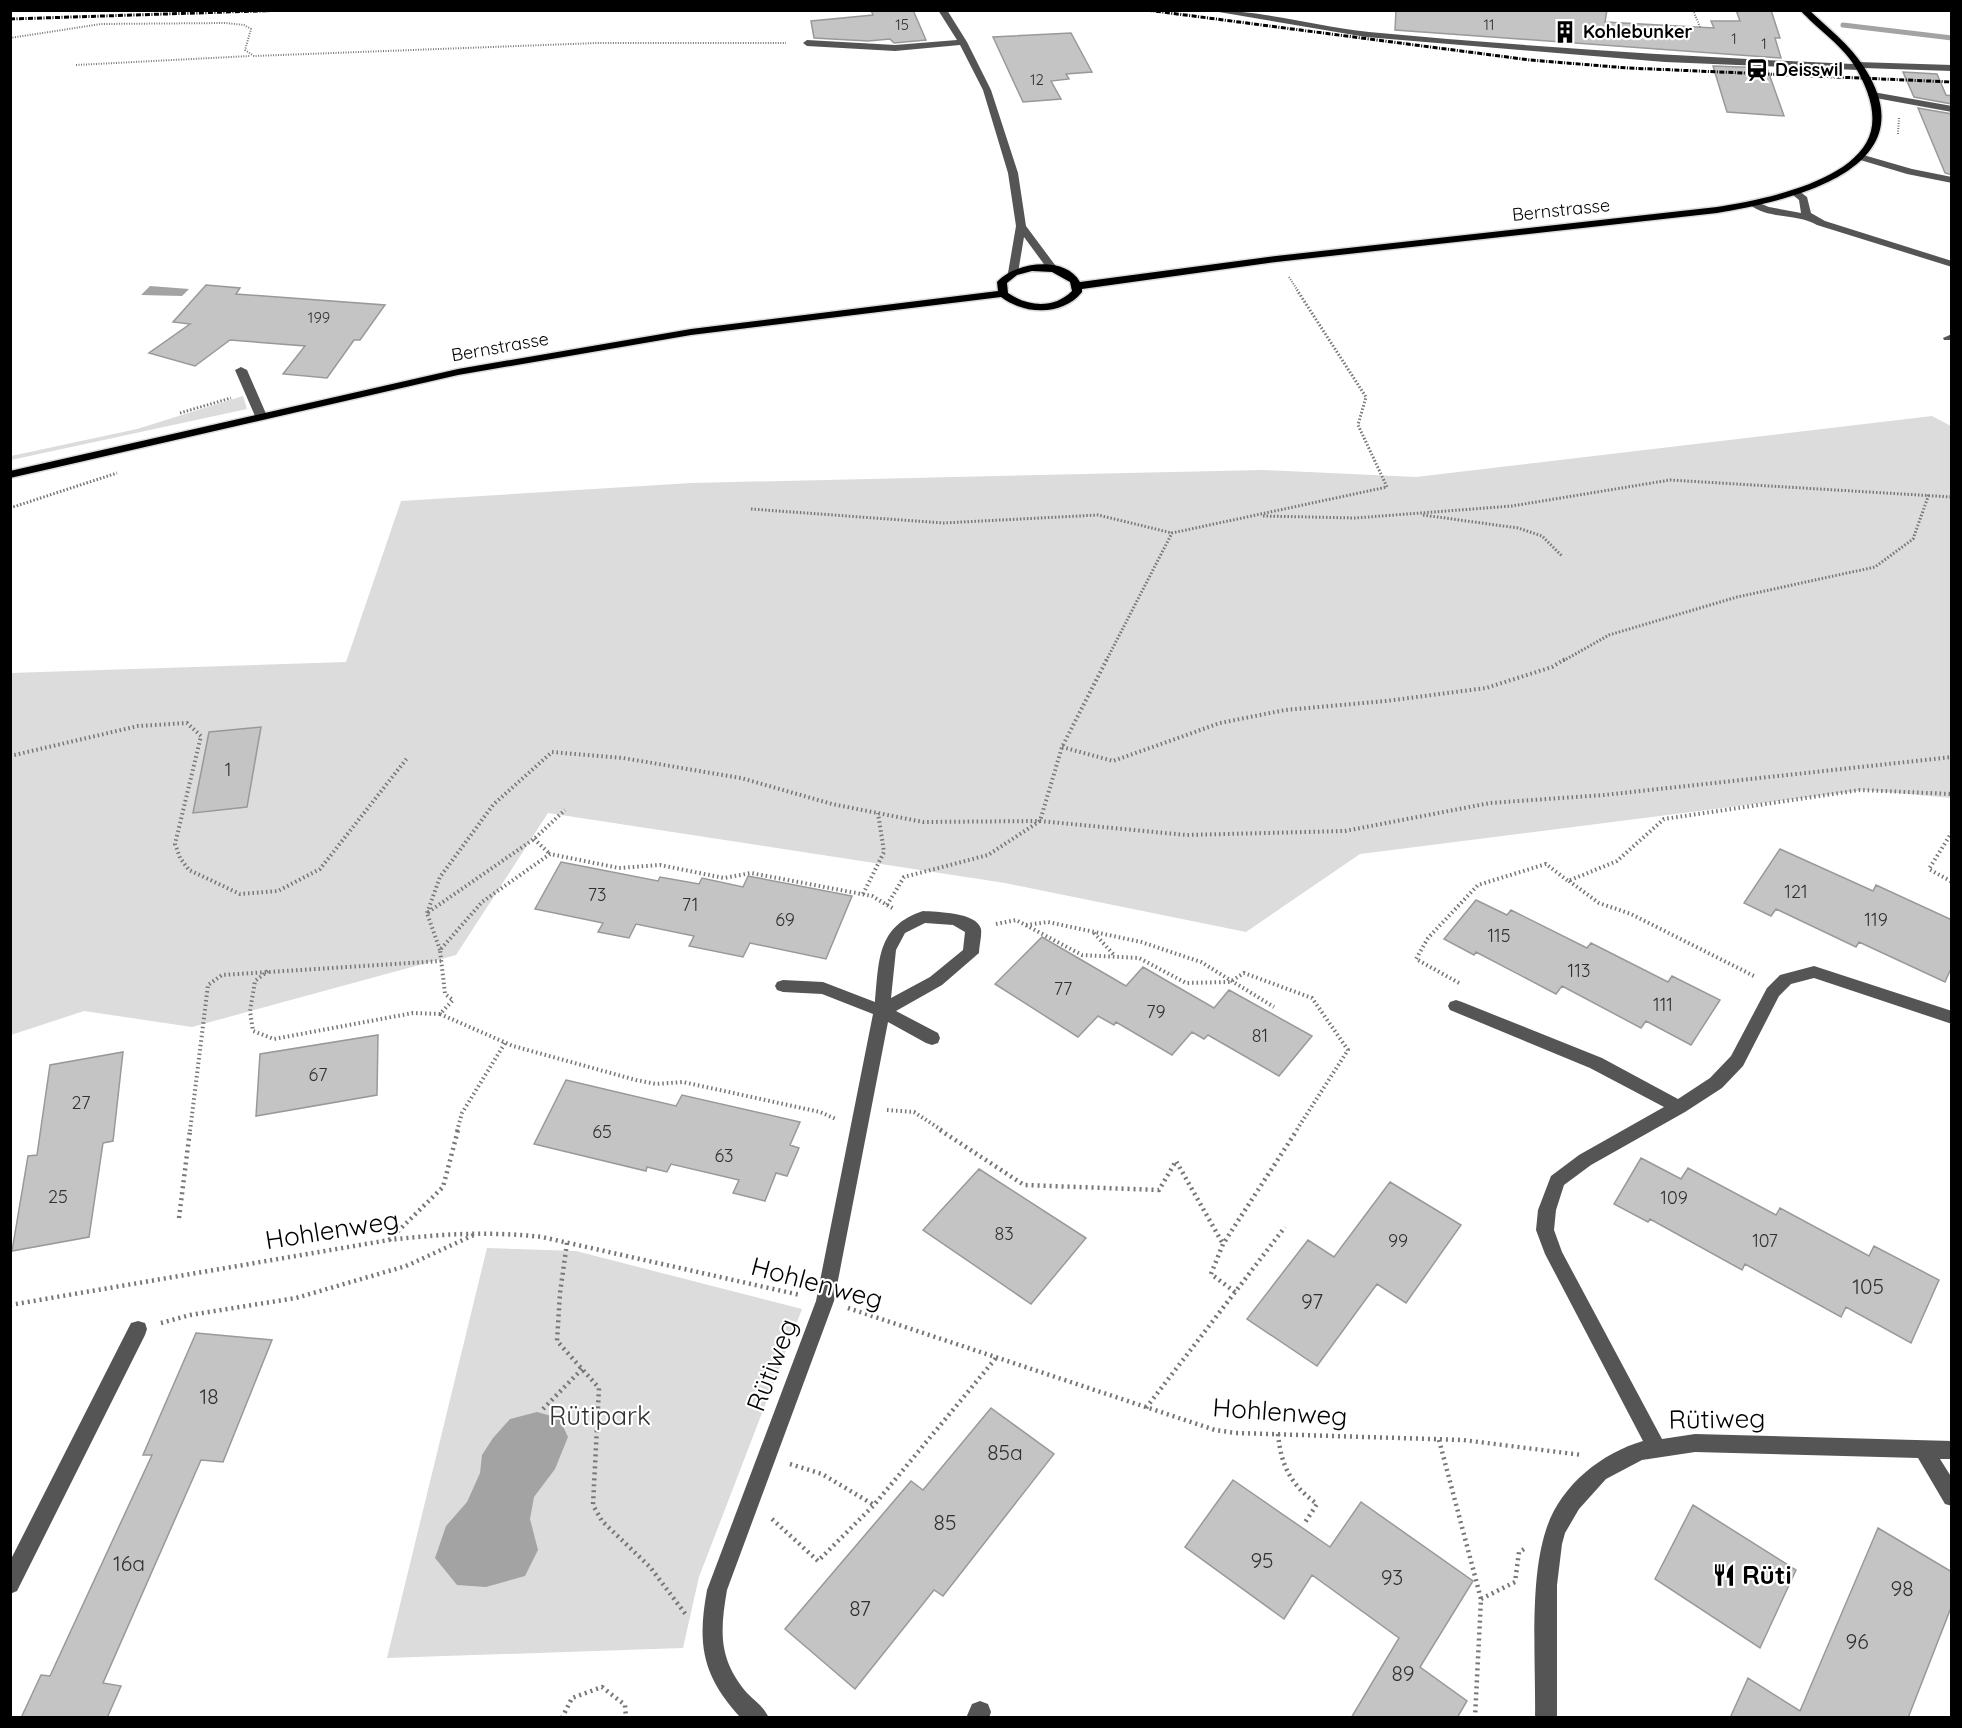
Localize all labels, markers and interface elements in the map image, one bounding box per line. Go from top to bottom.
house number: 15 [895,15,909,34]
house number: 11 [1483,15,1495,34]
building icon: Kohlebunker [1552,19,1578,45]
place label: Kohlebunker [1583,20,1693,43]
house number: 1 [1731,29,1737,48]
house number: 1 [1761,34,1767,53]
station icon: Deisswil [1744,57,1770,83]
place label: Deisswil [1775,58,1843,81]
house number: 12 [1030,70,1044,89]
street label: Bernstrasse [1511,193,1611,226]
house number: 199 [308,308,330,327]
street label: Bernstrasse [449,327,550,366]
house number: 1 [225,758,231,781]
house number: 121 [1784,880,1808,903]
house number: 73 [588,883,606,906]
house number: 71 [682,893,698,916]
house number: 69 [775,908,795,931]
house number: 119 [1864,908,1888,931]
house number: 115 [1487,924,1511,947]
house number: 113 [1568,959,1590,982]
house number: 77 [1054,977,1072,1000]
house number: 111 [1653,993,1673,1016]
house number: 79 [1146,1000,1166,1023]
house number: 81 [1252,1024,1268,1047]
house number: 67 [309,1063,327,1086]
house number: 27 [72,1091,90,1114]
house number: 65 [592,1120,612,1143]
house number: 63 [714,1144,734,1167]
house number: 25 [48,1185,68,1208]
house number: 109 [1660,1186,1688,1209]
street label: Hohlenweg [263,1203,401,1256]
house number: 83 [994,1222,1014,1245]
house number: 99 [1388,1229,1408,1252]
house number: 107 [1752,1229,1778,1252]
street label: Hohlenweg [748,1249,887,1316]
house number: 105 [1852,1273,1884,1299]
house number: 97 [1301,1288,1323,1314]
street label: Rütiweg [739,1314,804,1416]
house number: 18 [199,1383,219,1409]
street label: Hohlenweg [1212,1390,1349,1433]
park label: Rütipark [549,1399,651,1432]
street label: Rütiweg [1668,1401,1766,1436]
house number: 85a [987,1439,1023,1465]
house number: 85 [934,1509,956,1535]
house number: 95 [1250,1547,1274,1573]
house number: 16a [113,1550,145,1576]
place label: Rüti [1742,1558,1792,1591]
restaurant icon: Rüti [1711,1562,1737,1588]
house number: 93 [1381,1564,1403,1590]
house number: 98 [1890,1575,1914,1601]
house number: 87 [849,1595,871,1621]
house number: 96 [1845,1628,1869,1654]
house number: 89 [1391,1660,1415,1686]

